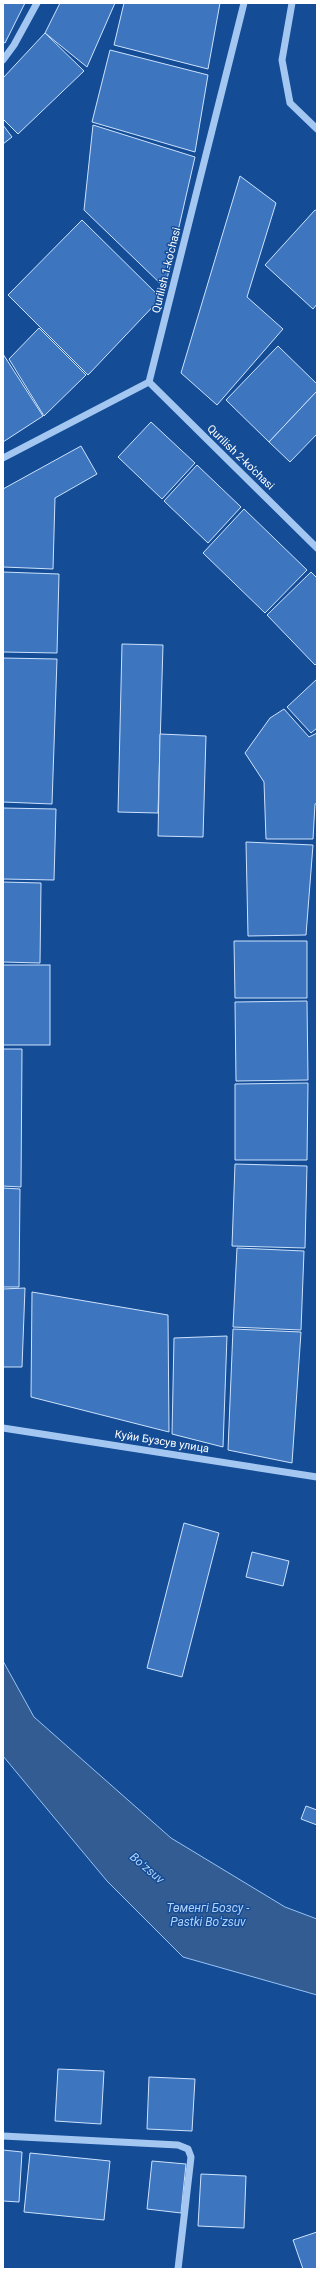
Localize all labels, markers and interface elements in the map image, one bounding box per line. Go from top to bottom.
street label: Qurilish 1-ko'chasi [150,226,183,314]
street label: Qurilish 2-ko'chasi [205,422,277,493]
street label: Куйи Бузсув улица [114,1428,210,1455]
water label: Boʻzsuv [127,1850,167,1887]
water label: Төменгі Бозсу - Pastki Boʻzsuv [167,1901,250,1929]

